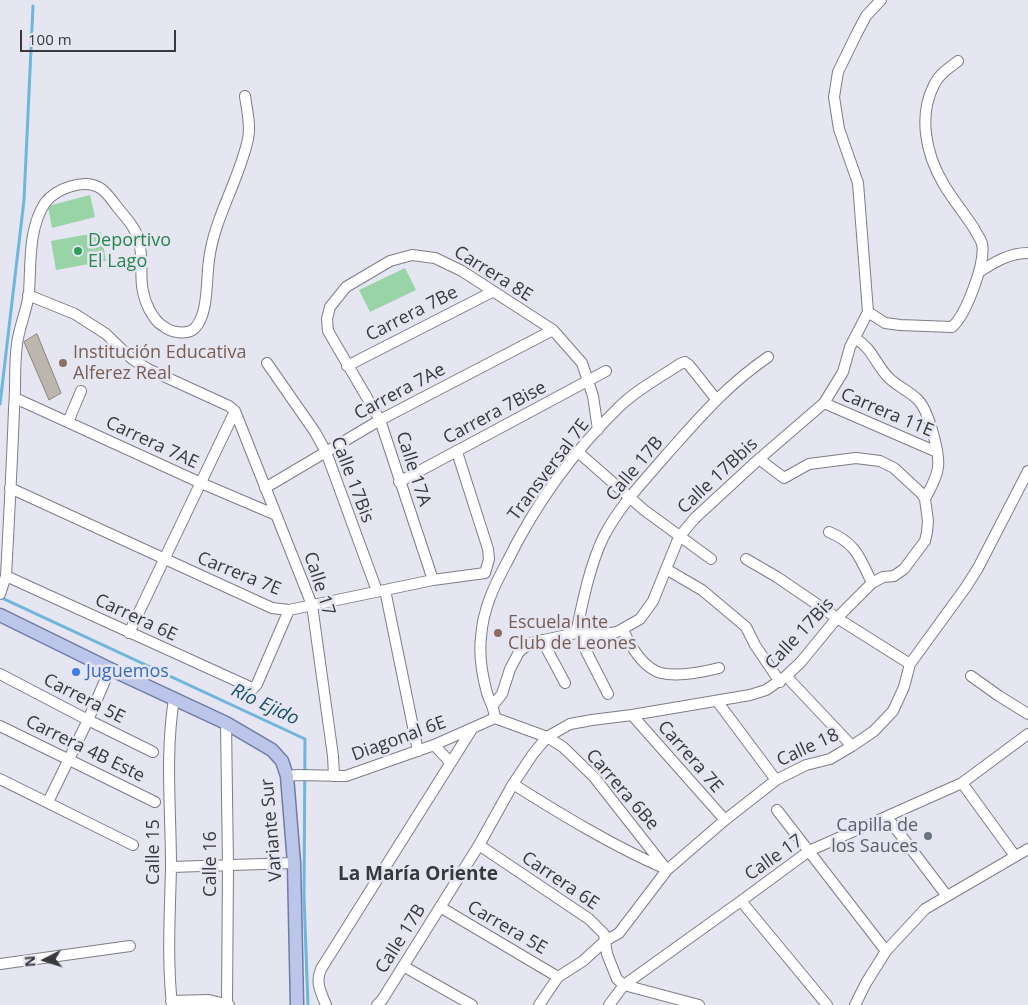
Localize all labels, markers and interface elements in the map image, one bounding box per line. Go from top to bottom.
scale bar [22,20,179,52]
text: 100 m [28,29,72,49]
place label: Deportivo El Lago [88,230,171,272]
street label: Carrera 8E [450,241,536,307]
marker: Deportivo El Lago [72,245,84,257]
street label: Carrera 7Be [362,282,462,346]
place label: Institución Educativa Alferez Real [73,342,246,384]
marker: Institución Educativa Alferez Real [57,357,69,369]
street label: Carrera 7Ae [351,359,449,425]
street label: Carrera 7Bise [440,377,550,449]
street label: Carrera 11E [837,384,937,442]
street label: Carrera 7AE [102,412,202,474]
street label: Transversal 7E [504,415,594,525]
street label: Calle 17A [391,429,435,509]
street label: Calle 17B [602,432,668,506]
street label: Calle 17Bbis [673,433,763,519]
street label: Calle 17Bis [326,434,378,526]
street label: Carrera 7E [194,547,284,601]
street label: Calle 17 [299,549,339,619]
street label: Carrera 6E [91,590,181,646]
street label: Calle 17Bis [761,594,839,674]
place label: Escuela Inte Club de Leones [508,612,636,654]
marker: Escuela Inte Club de Leones [492,627,504,639]
place label: Juguemos [86,661,169,683]
marker: Juguemos [70,666,82,678]
street label: Carrera 5E [40,669,128,729]
water label: Río Ejido [227,679,303,731]
street label: Carrera 4B Este [22,711,148,787]
street label: Diagonal 6E [349,712,449,766]
street label: Carrera 7E [653,717,727,797]
street label: Calle 18 [774,724,842,772]
street label: Carrera 6Be [581,745,663,835]
street label: Variante Sur [257,778,287,882]
place label: Capilla de los Sauces [831,815,918,858]
street label: Calle 15 [143,819,165,885]
street label: Calle 17 [741,830,807,886]
marker: Capilla de los Sauces [922,830,934,842]
street label: Calle 16 [200,831,222,897]
street label: Carrera 6E [517,847,603,915]
district label: La María Oriente [338,864,498,886]
street label: Carrera 5E [463,897,551,959]
street label: Calle 17B [371,900,431,978]
north arrow [20,935,70,985]
text: N [20,955,40,968]

